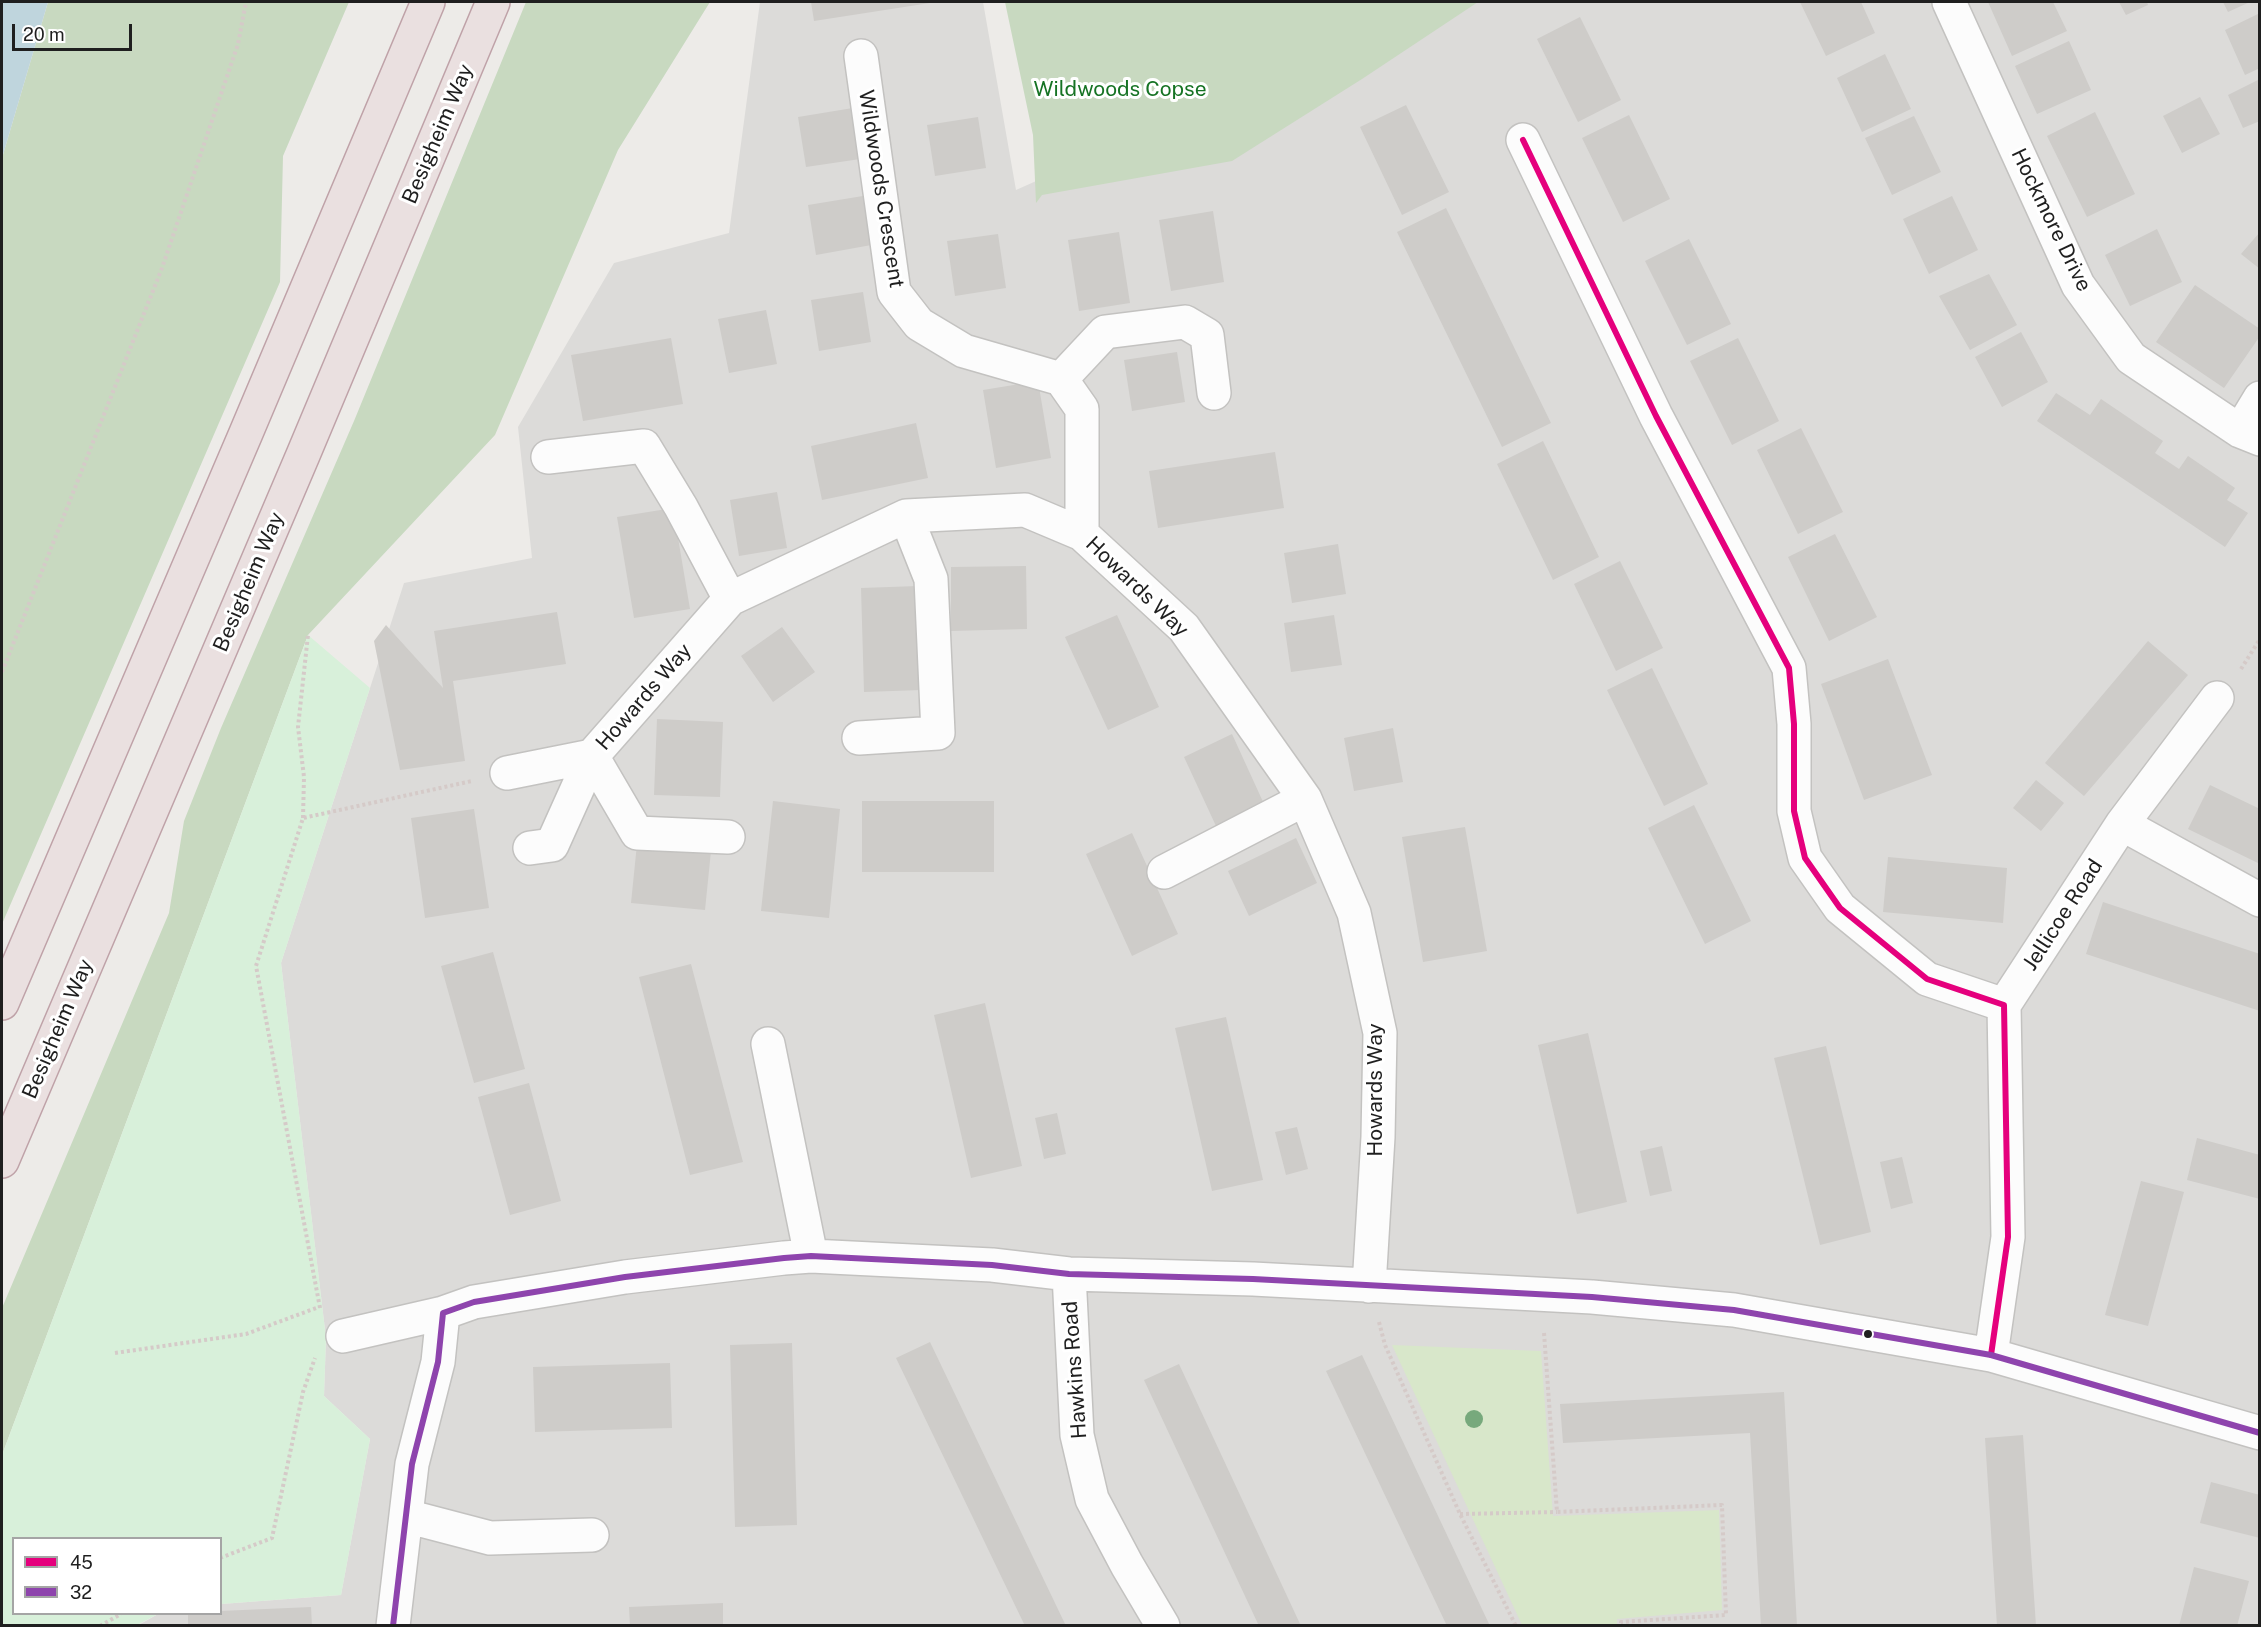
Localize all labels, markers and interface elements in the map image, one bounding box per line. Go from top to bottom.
scale bar [15,12,135,50]
text: 20 m [23,24,65,45]
street label: Besigheim Way [397,60,479,208]
park label: Wildwoods Copse [1033,77,1207,103]
street label: Wildwoods Crescent [853,88,909,290]
street label: Hockmore Drive [2005,144,2097,296]
street label: Besigheim Way [208,508,290,656]
street label: Howards Way [1080,532,1194,642]
street label: Howards Way [591,638,697,756]
street label: Jellicoe Road [2018,855,2108,975]
street label: Besigheim Way [17,955,99,1103]
street label: Howards Way [1363,1023,1389,1157]
street label: Hawkins Road [1058,1300,1092,1440]
unlabelled marker [1862,1328,1874,1340]
legend [12,1537,222,1615]
text: 45 [70,1552,93,1573]
text: 32 [70,1582,92,1603]

